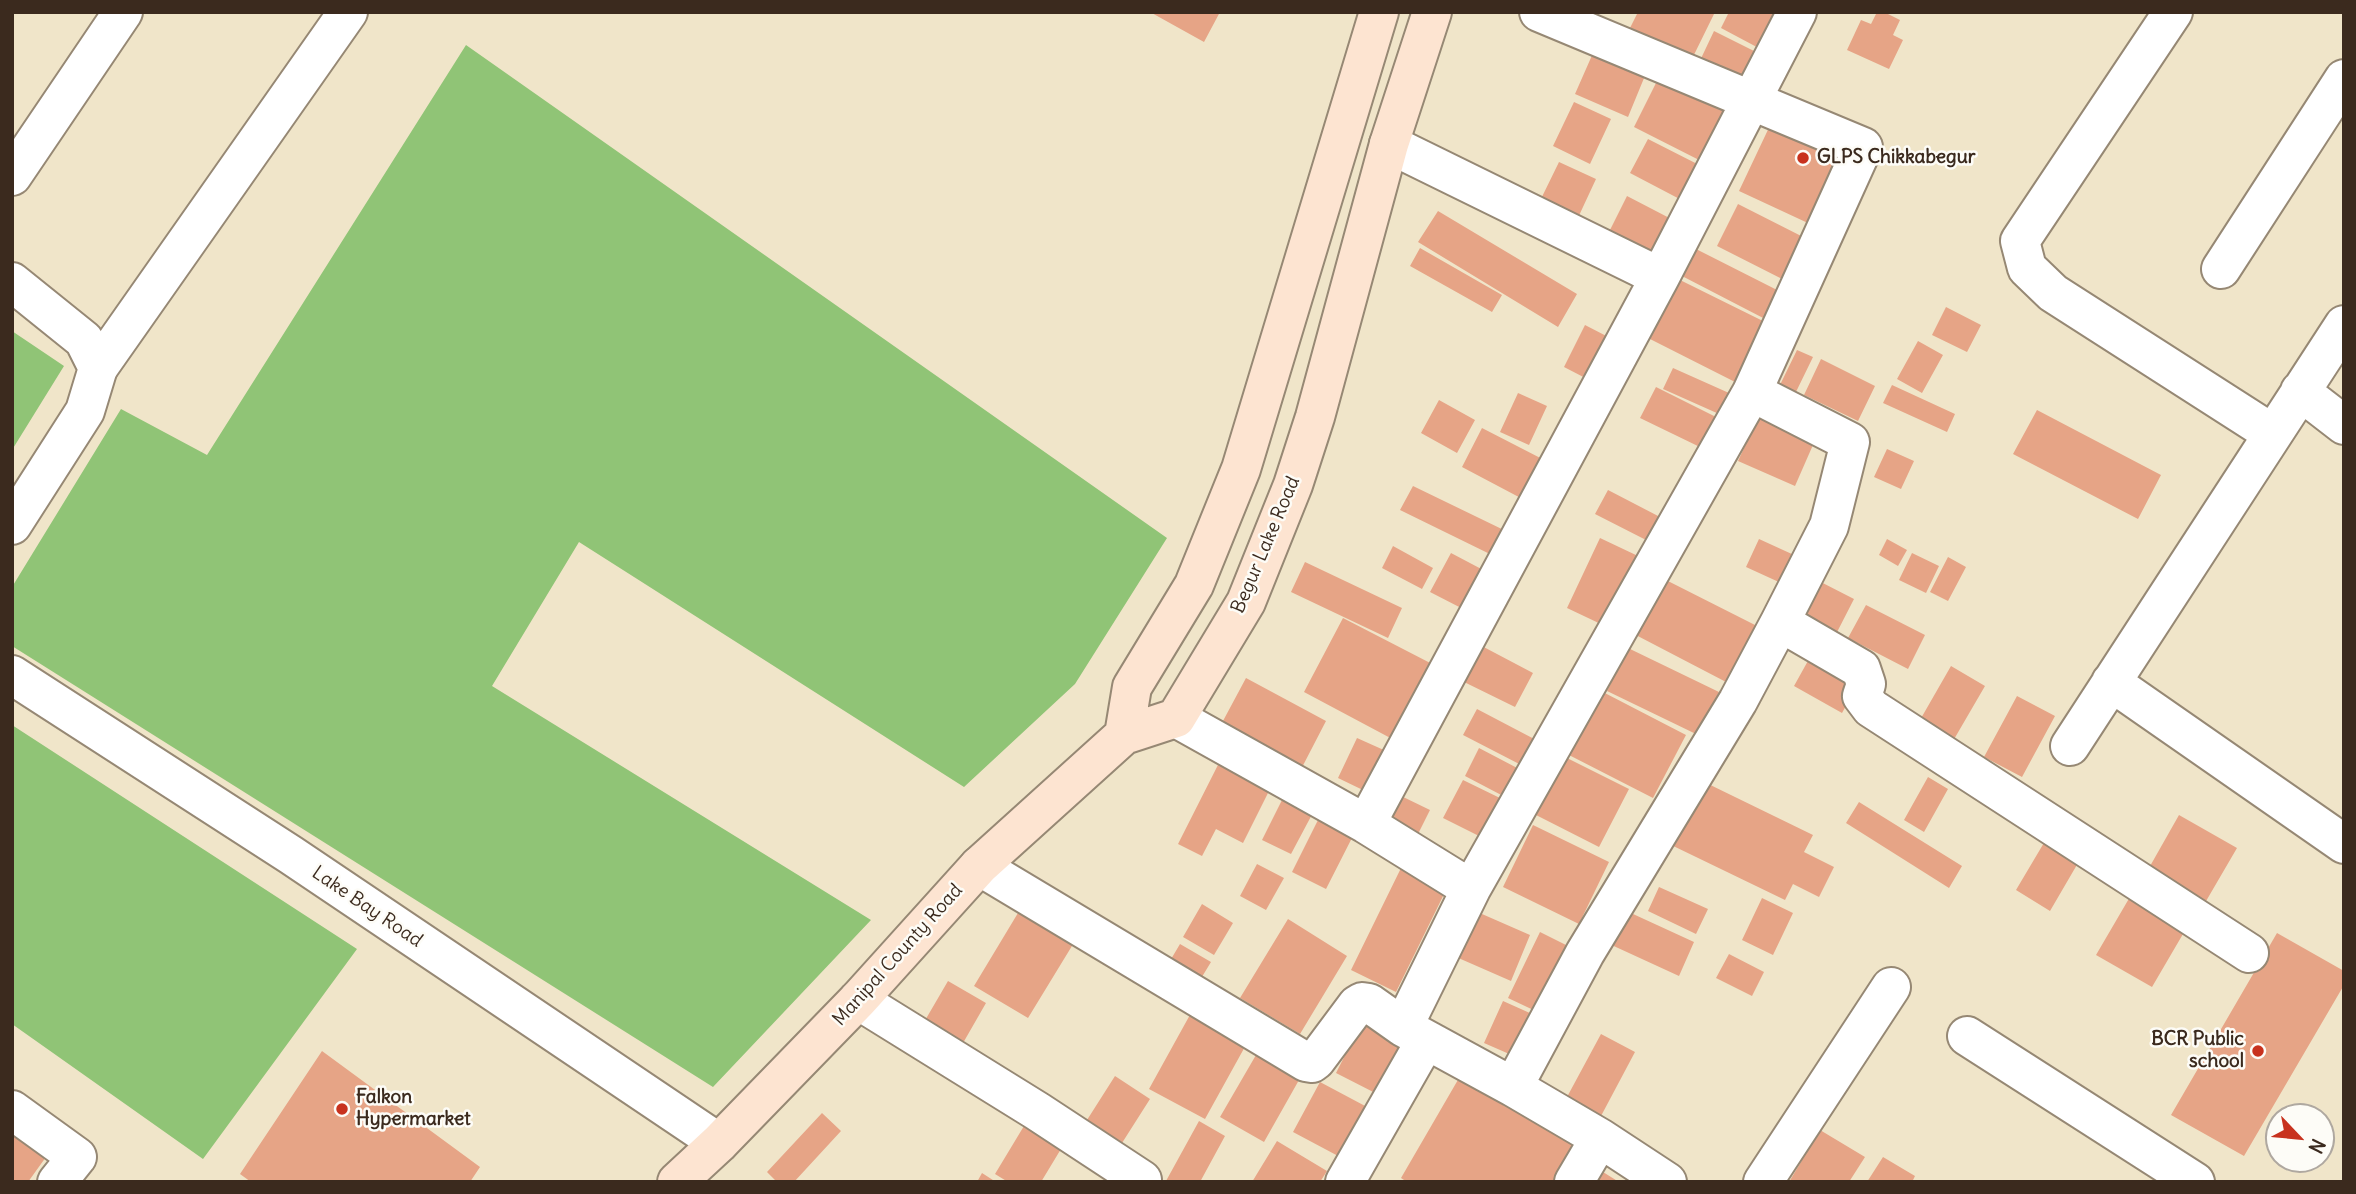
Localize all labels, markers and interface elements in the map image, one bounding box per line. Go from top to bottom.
place label: GLPS Chikkabegur [1817,147,1976,169]
marker: GLPS Chikkabegur [1795,150,1811,166]
street label: Begur Lake Road [1227,473,1305,617]
street label: Lake Bay Road [307,862,427,952]
street label: Manipal County Road [828,879,968,1031]
place label: BCR Public school [2151,1029,2244,1073]
marker: BCR Public school [2250,1043,2266,1059]
place label: Falkon Hypermarket [356,1087,471,1131]
marker: Falkon Hypermarket [334,1101,350,1117]
north arrow [2265,1103,2335,1173]
text: N [2303,1135,2331,1157]

